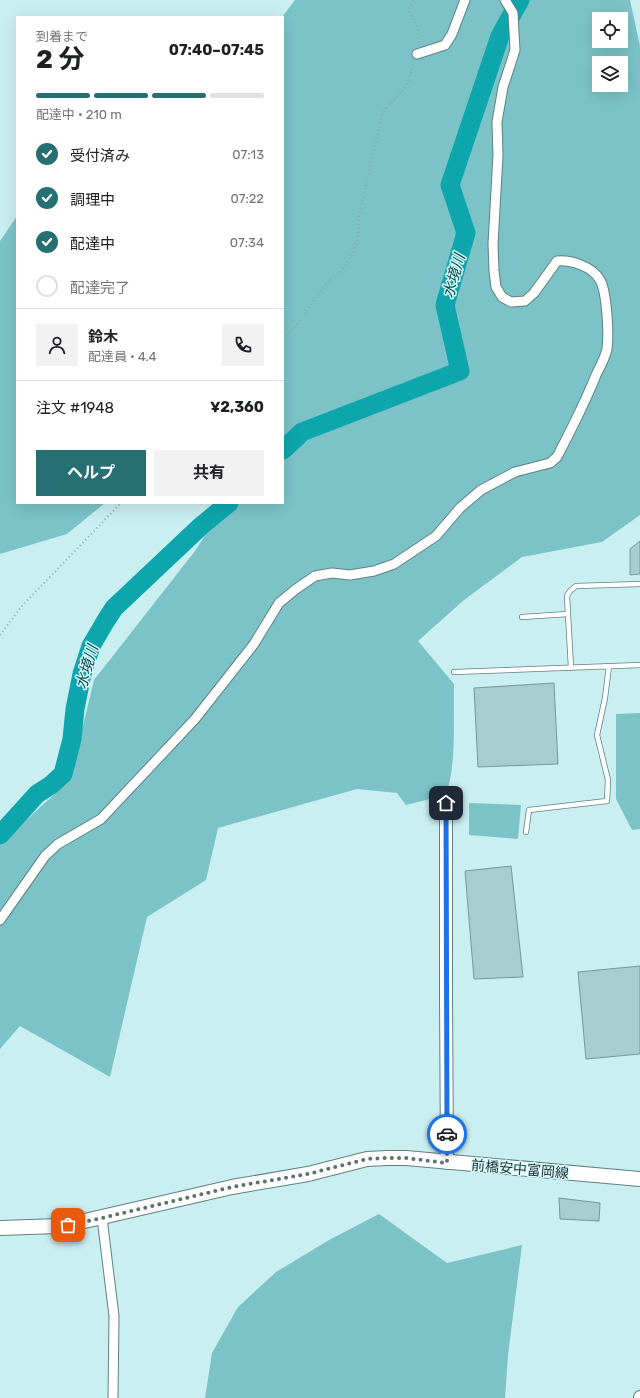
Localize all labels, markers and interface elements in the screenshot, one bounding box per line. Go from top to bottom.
map controls [592,12,628,92]
button: locate [592,12,628,48]
text: 到着まで [36,29,88,44]
text: 07:40–07:45 [169,41,264,59]
text: 2 分 [36,44,84,75]
button: layers [592,56,628,92]
text: 配達中 · 210 m [36,107,122,122]
icon: check [36,143,58,165]
text: 受付済み [70,147,130,165]
text: 07:13 [232,147,264,162]
icon: check [36,187,58,209]
text: 調理中 [70,191,115,209]
text: 07:22 [230,191,264,206]
icon: check [36,231,58,253]
text: 配達中 [70,235,115,253]
text: 07:34 [230,235,264,250]
water label: 水境川 [439,250,469,300]
text: 配達完了 [70,279,130,297]
button: person [36,324,78,366]
button: phone [222,324,264,366]
text: 鈴木 [88,328,118,346]
text: 配達員 · 4.4 [88,349,157,364]
text: ¥2,360 [210,398,264,416]
text: 注文 #1948 [36,399,114,417]
button: ヘルプ [36,450,146,496]
button: 共有 [154,450,264,496]
water label: 水境川 [72,641,102,691]
pin [429,786,463,820]
icon: home [435,792,457,814]
courier [427,1114,467,1154]
icon: car [436,1123,458,1145]
street label: 前橋安中富岡線 [470,1157,570,1182]
pin [51,1208,85,1242]
icon: bag [57,1214,79,1236]

